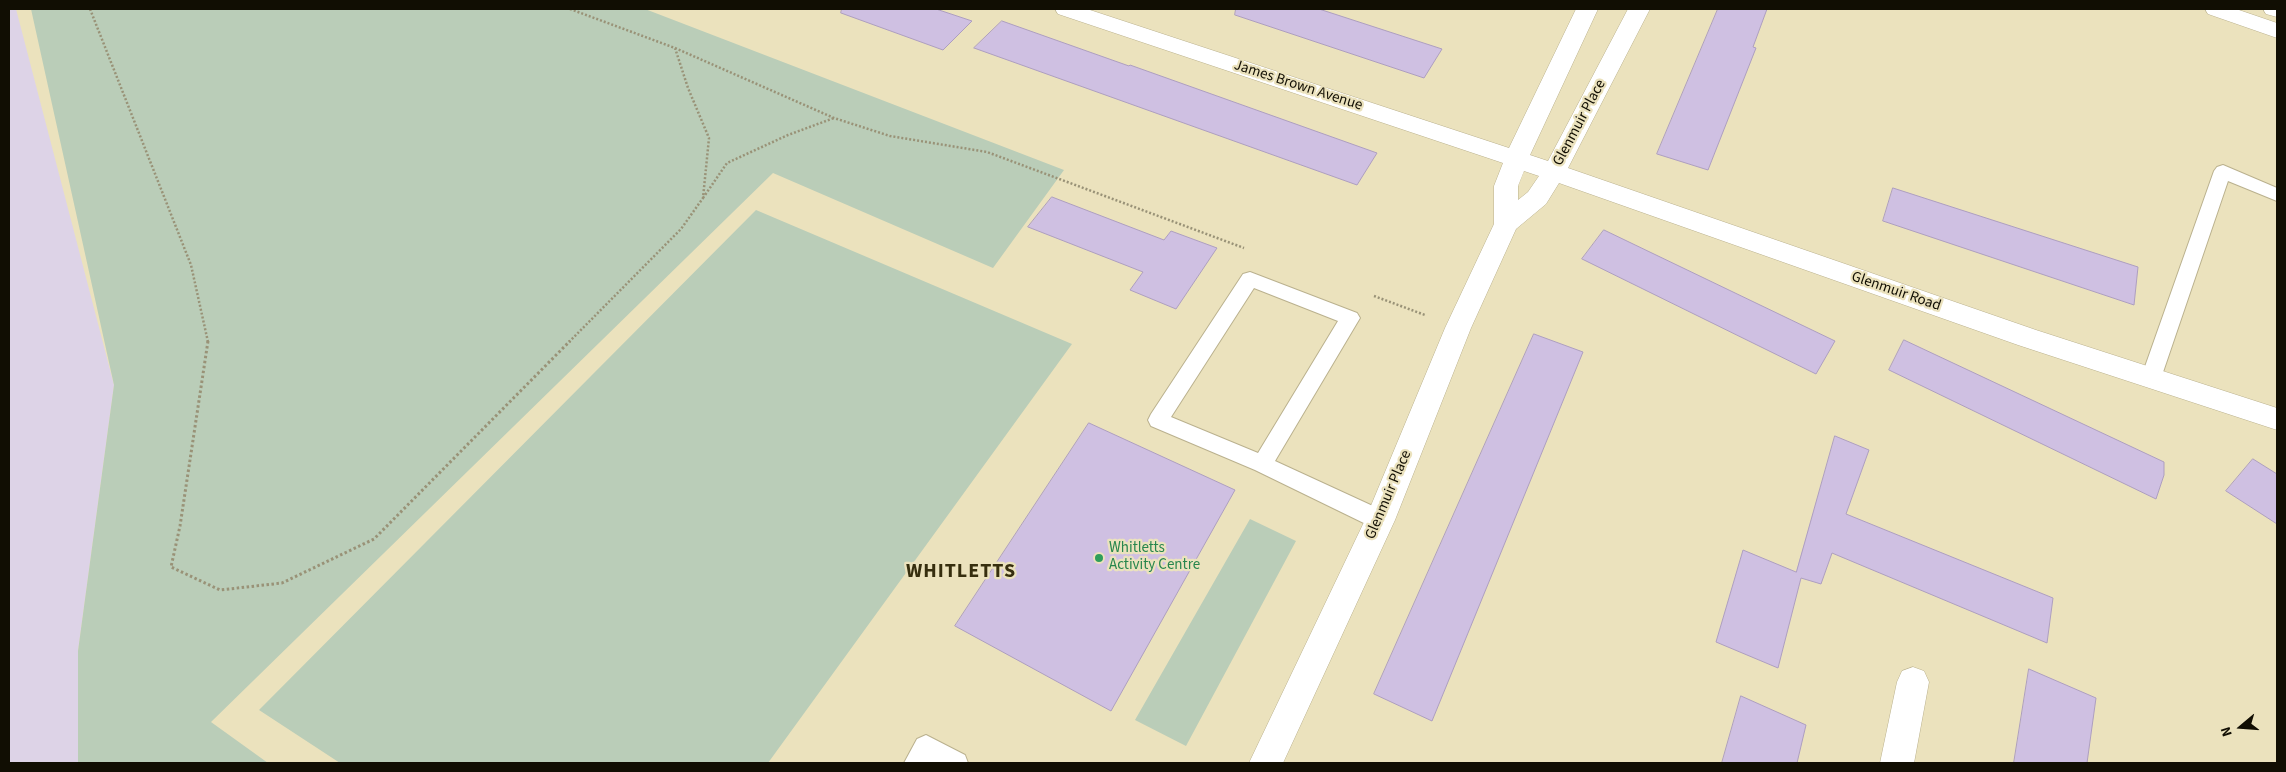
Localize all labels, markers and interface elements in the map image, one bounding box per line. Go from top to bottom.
street label: James Brown Avenue [1231,57,1365,115]
street label: Glenmuir Place [1550,77,1610,169]
street label: Glenmuir Road [1849,268,1943,316]
street label: Glenmuir Place [1362,448,1416,542]
place label: Whitletts Activity Centre [1109,540,1200,575]
marker: Whitletts Activity Centre [1093,552,1105,564]
district label: WHITLETTS [905,561,1017,585]
north arrow [2216,702,2266,752]
text: N [2216,724,2238,739]

